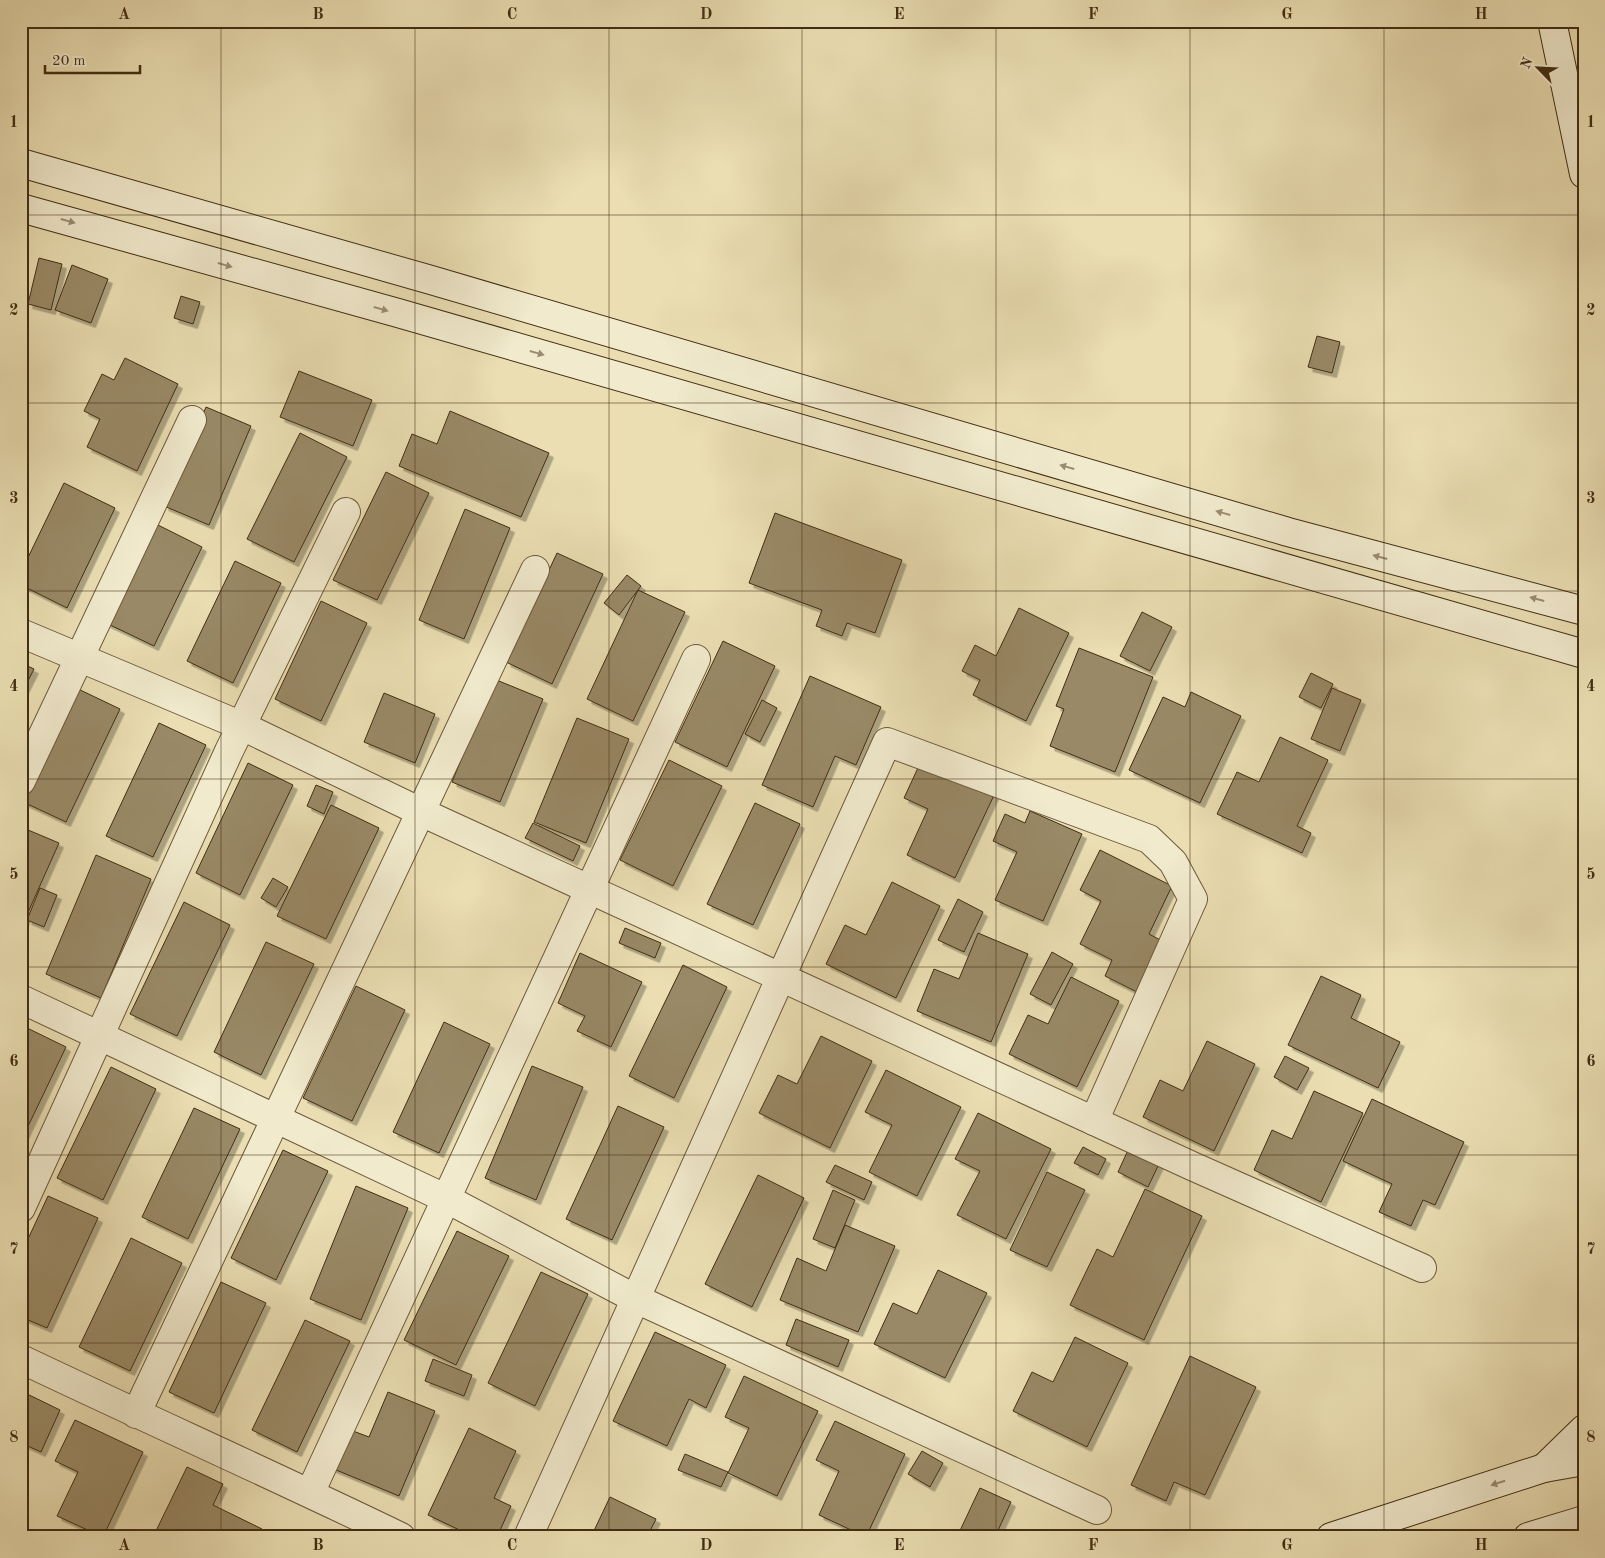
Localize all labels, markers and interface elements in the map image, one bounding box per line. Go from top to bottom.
text: A [118,7,130,23]
text: B [312,7,324,23]
text: C [507,7,517,23]
text: D [700,7,712,23]
text: E [893,7,905,23]
text: F [1088,7,1099,23]
text: G [1281,7,1293,23]
text: H [1474,7,1488,23]
scale bar [45,42,140,74]
north arrow [1512,42,1562,92]
text: 20 m [52,54,86,69]
text: N [1518,55,1536,71]
text: 1 [9,115,19,131]
text: 1 [1586,115,1596,131]
one-way arrow [61,217,76,225]
one-way arrow [217,261,232,269]
text: 2 [9,303,19,319]
text: 2 [1586,303,1596,319]
one-way arrow [374,305,389,313]
one-way arrow [530,350,545,358]
one-way arrow [1060,463,1075,471]
text: 3 [9,491,19,507]
text: 3 [1586,491,1596,507]
one-way arrow [1216,509,1231,517]
one-way arrow [1372,553,1387,561]
one-way arrow [1529,595,1544,603]
text: 4 [9,679,19,695]
text: 4 [1586,679,1596,695]
text: 5 [9,867,19,883]
text: 5 [1586,867,1596,883]
text: 6 [9,1054,19,1070]
text: 6 [1586,1054,1596,1070]
text: 7 [9,1242,19,1258]
text: 7 [1586,1242,1596,1258]
text: 8 [9,1430,19,1446]
text: 8 [1586,1430,1596,1446]
one-way arrow [1490,1480,1505,1488]
text: A [118,1538,130,1554]
text: B [312,1538,324,1554]
text: C [507,1538,517,1554]
text: D [700,1538,712,1554]
text: E [893,1538,905,1554]
text: F [1088,1538,1099,1554]
text: G [1281,1538,1293,1554]
text: H [1474,1538,1488,1554]

